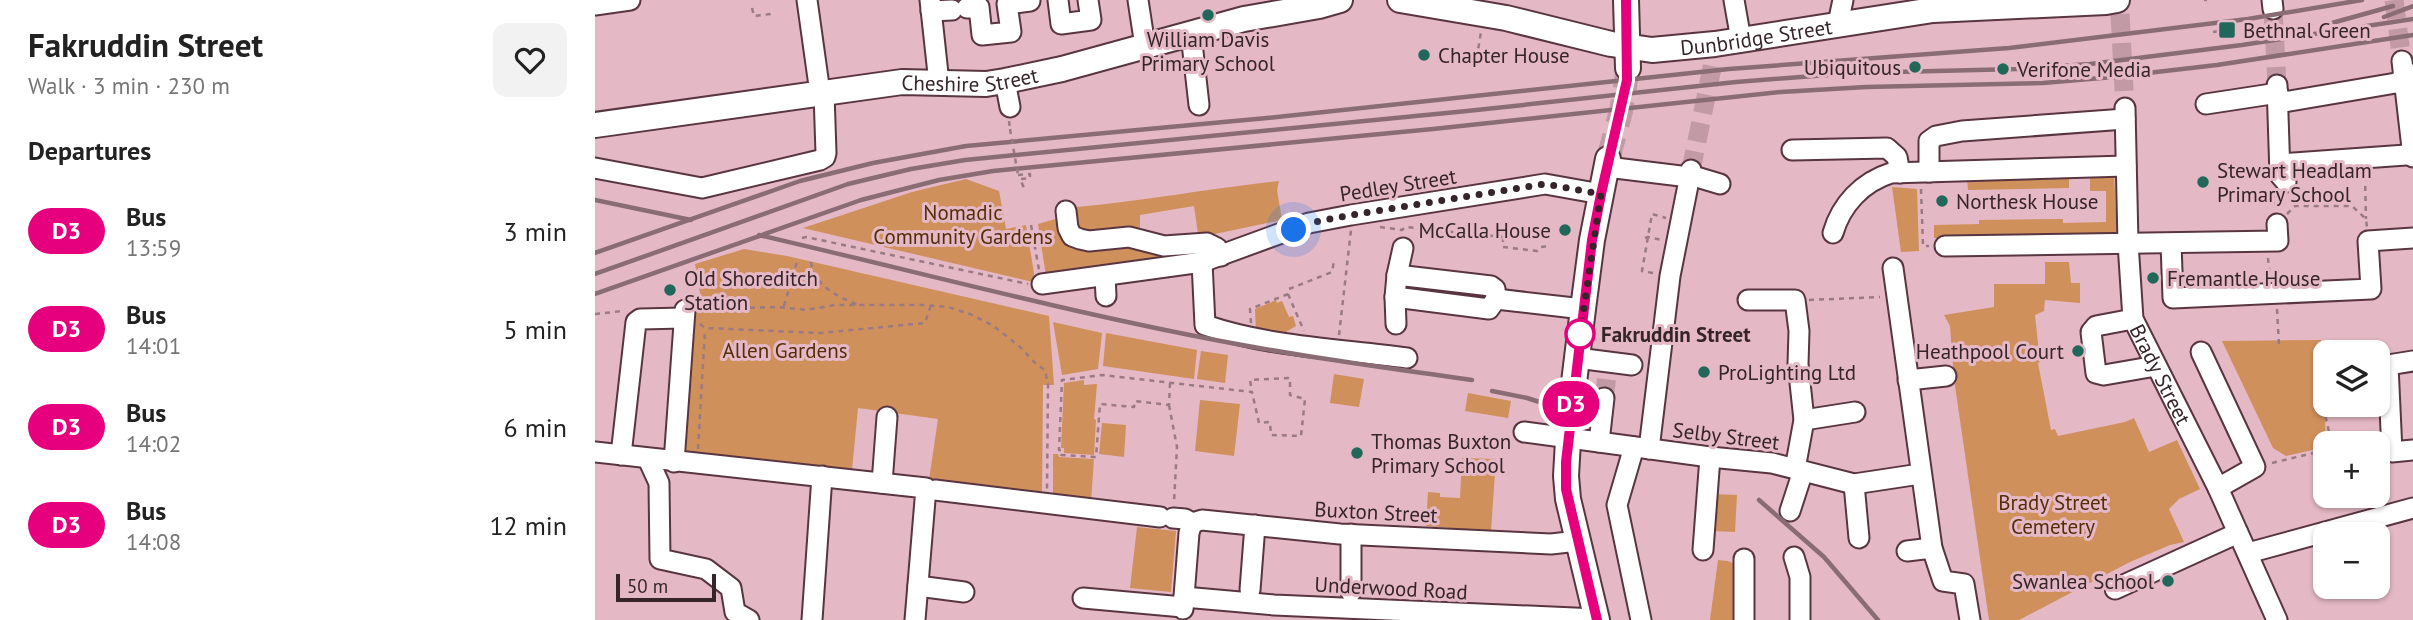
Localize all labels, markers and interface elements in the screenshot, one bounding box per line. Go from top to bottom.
marker: William Davis Primary School [1200,7,1216,23]
street label: Dunbridge Street [1679,12,1834,61]
place label: Bethnal Green [2243,17,2371,44]
marker: Bethnal Green [2217,20,2237,40]
text: Fakruddin Street [28,23,263,66]
button: heart [493,23,567,97]
place label: William Davis Primary School [1141,26,1275,77]
place label: Chapter House [1438,42,1570,69]
marker: Chapter House [1416,47,1432,63]
place label: Ubiquitous [1804,54,1901,81]
place label: Verifone Media [2016,56,2151,83]
marker: Ubiquitous [1907,59,1923,75]
street label: Cheshire Street [901,61,1040,98]
marker: Verifone Media [1995,61,2011,77]
text: Walk · 3 min · 230 m [28,71,230,100]
text: Departures [28,134,151,167]
place label: Stewart Headlam Primary School [2217,157,2372,208]
street label: Pedley Street [1338,162,1458,208]
marker: Stewart Headlam Primary School [2195,174,2211,190]
place label: Northesk House [1956,188,2099,215]
marker: Northesk House [1934,193,1950,209]
park label: Nomadic Community Gardens [873,199,1053,250]
text: Bus [126,200,166,233]
your location [1276,212,1311,247]
text: D3 [52,215,81,246]
text: 3 min [504,215,567,248]
place label: McCalla House [1418,217,1551,244]
marker: McCalla House [1557,222,1573,238]
text: 13:59 [126,233,181,262]
place label: Old Shoreditch Station [684,265,818,316]
place label: Fremantle House [2167,265,2320,292]
marker: Fremantle House [2145,270,2161,286]
marker: Old Shoreditch Station [662,282,678,298]
text: Bus [126,298,166,331]
text: D3 [52,313,81,344]
text: 5 min [504,313,567,346]
marker: Fakruddin Street [1565,319,1595,349]
street label: Brady Street [2124,319,2197,429]
place label: Fakruddin Street [1601,321,1751,348]
text: 14:01 [126,331,181,360]
park label: Allen Gardens [722,337,848,364]
place label: Heathpool Court [1916,338,2064,365]
map controls [2313,340,2390,599]
button: layers [2313,340,2390,417]
marker: Heathpool Court [2070,343,2086,359]
place label: ProLighting Ltd [1718,359,1856,386]
marker: ProLighting Ltd [1696,364,1712,380]
line badge: D3 [1539,381,1602,427]
text: D3 [1556,388,1586,419]
text: Bus [126,396,166,429]
text: D3 [52,411,81,442]
text: 6 min [504,411,567,444]
street label: Selby Street [1671,416,1781,456]
place label: Thomas Buxton Primary School [1371,428,1511,479]
text: 14:02 [126,429,181,458]
button: + [2313,431,2390,508]
marker: Thomas Buxton Primary School [1349,445,1365,461]
park label: Brady Street Cemetery [1998,489,2108,540]
text: Bus [126,494,166,527]
street label: Buxton Street [1314,495,1438,529]
text: D3 [52,509,81,540]
text: 12 min [489,509,567,542]
button: − [2313,522,2390,599]
text: 14:08 [126,527,181,556]
place label: Swanlea School [2012,568,2154,595]
scale bar [616,571,716,603]
street label: Underwood Road [1314,571,1468,605]
marker: Swanlea School [2160,573,2176,589]
text: 50 m [627,574,668,598]

